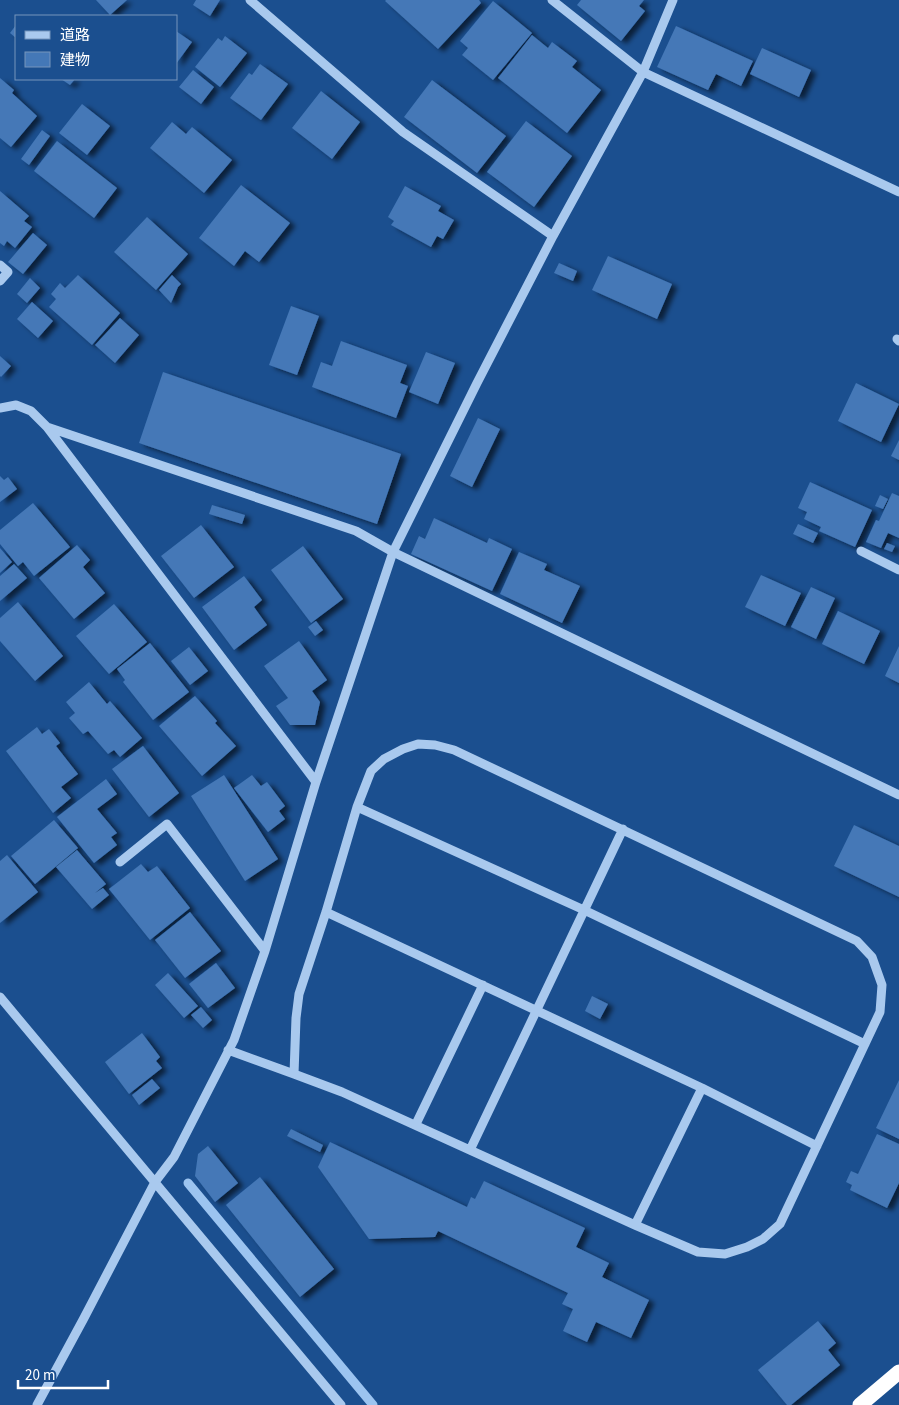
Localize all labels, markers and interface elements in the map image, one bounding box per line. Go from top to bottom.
legend [15,15,178,80]
text: 道路 [60,25,90,46]
text: 建物 [60,50,90,71]
scale bar [18,1358,108,1390]
text: 20 m [25,1365,55,1386]

